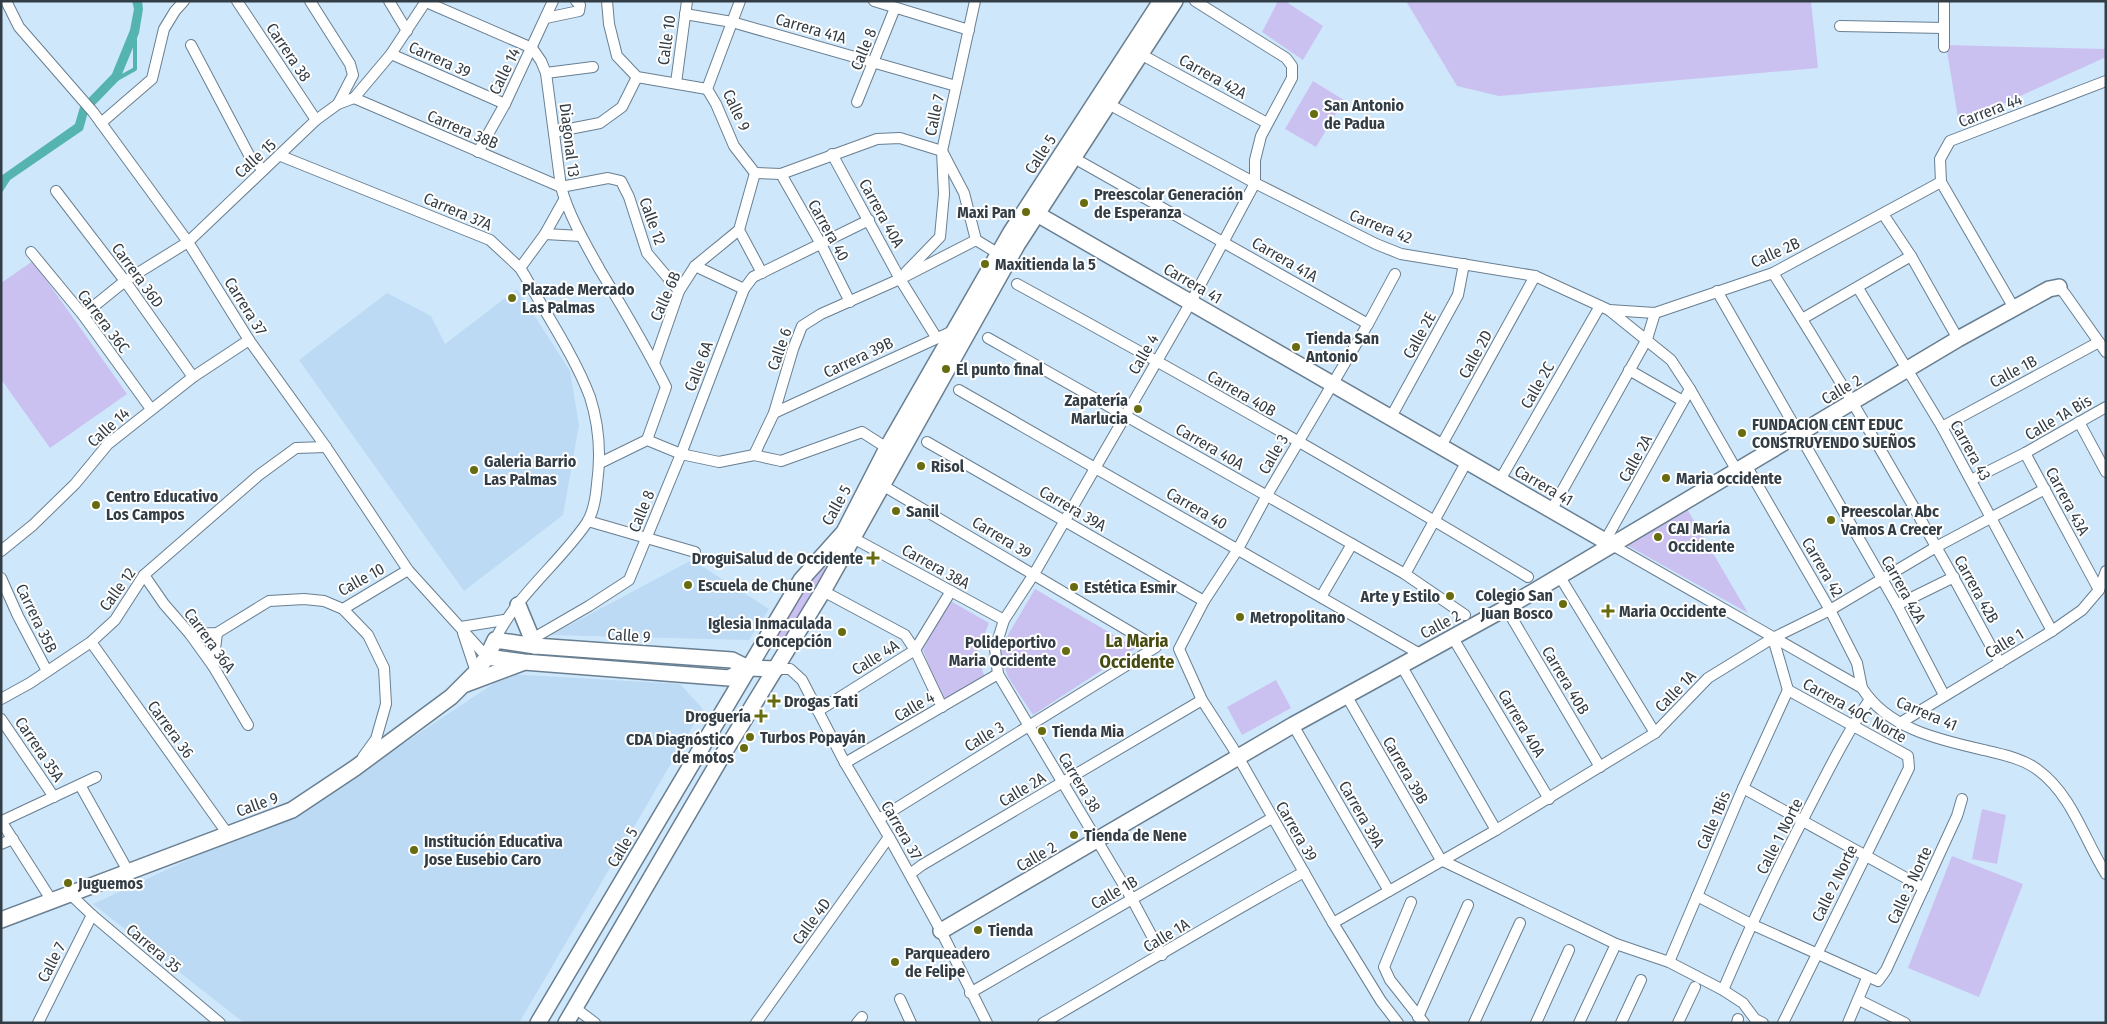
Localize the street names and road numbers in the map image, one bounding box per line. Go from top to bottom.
street label: Carrera 41A [773,9,849,48]
street label: Calle 10 [654,14,679,66]
street label: Carrera 38 [262,19,315,85]
street label: Calle 8 [846,25,880,73]
street label: Carrera 39 [406,37,474,82]
street label: Calle 14 [485,45,524,98]
street label: Carrera 42A [1176,50,1250,103]
street label: Calle 9 [719,86,754,134]
street label: Carrera 44 [1956,90,2025,131]
street label: Calle 7 [921,92,948,138]
street label: Diagonal 13 [556,102,583,178]
street label: Carrera 38B [425,106,501,153]
street label: Calle 5 [1021,131,1060,177]
street label: Calle 15 [231,135,280,182]
street label: Carrera 40A [855,176,908,251]
street label: Carrera 37A [421,189,495,235]
street label: Calle 12 [635,195,670,247]
street label: Carrera 40 [804,196,853,264]
street label: Carrera 42 [1347,205,1415,248]
street label: Carrera 41A [1249,233,1321,286]
street label: Calle 2B [1748,233,1803,272]
street label: Carrera 36D [108,239,167,311]
street label: Carrera 41 [1160,259,1225,308]
street label: Calle 6B [646,268,685,324]
street label: Carrera 37 [220,274,271,339]
street label: Carrera 36C [74,286,134,357]
street label: Calle 2E [1399,309,1440,362]
street label: Calle 6 [763,325,796,373]
street label: Calle 2D [1455,327,1496,382]
street label: Calle 4 [1124,330,1163,378]
street label: Carrera 39B [820,333,896,382]
street label: Calle 6A [680,338,717,394]
street label: Calle 1B [1986,351,2040,392]
street label: Calle 2C [1517,359,1558,412]
street label: Carrera 40B [1204,366,1280,421]
street label: Calle 2 [1818,371,1865,408]
street label: Calle 1A Bis [2022,391,2095,444]
street label: Calle 14 [84,404,133,451]
street label: Carrera 43 [1946,417,1995,484]
street label: Carrera 40A [1172,419,1248,474]
street label: Calle 3 [1254,431,1292,478]
street label: Calle 2A [1615,431,1656,485]
street label: Carrera 41 [1511,461,1576,510]
street label: Carrera 43A [2042,464,2094,539]
street label: Calle 5 [818,482,855,529]
street label: Carrera 39A [1036,482,1110,535]
street label: Carrera 40 [1163,483,1231,533]
street label: Calle 8 [624,487,658,535]
street label: Carrera 39 [969,512,1035,563]
street label: Carrera 42 [1798,534,1847,600]
street label: Carrera 38A [898,540,974,593]
street label: Carrera 42A [1877,552,1930,627]
street label: Carrera 42B [1950,552,2003,627]
street label: Calle 10 [335,559,388,600]
street label: Calle 12 [95,564,139,615]
street label: Carrera 35B [12,581,62,656]
street label: Carrera 36A [180,604,240,677]
street label: Calle 2 [1417,606,1464,643]
street label: Calle 1 [1981,624,2027,662]
street label: Calle 9 [607,625,652,647]
street label: Calle 4A [848,635,903,679]
street label: Carrera 40B [1538,643,1593,718]
street label: Calle 1A [1651,666,1700,716]
street label: Carrera 40C Norte [1800,674,1910,747]
street label: Carrera 40A [1494,686,1549,761]
street label: Calle 4 [891,687,938,726]
street label: Carrera 41 [1894,692,1960,735]
street label: Carrera 36 [143,697,198,762]
street label: Carrera 35A [11,713,69,786]
street label: Calle 3 [961,717,1008,756]
street label: Carrera 39B [1379,733,1433,808]
street label: Carrera 38 [1054,749,1105,816]
street label: Calle 2A [995,768,1050,811]
street label: Carrera 39A [1335,777,1389,852]
street label: Calle 9 [233,788,281,821]
street label: Calle 1Bis [1693,788,1734,852]
street label: Calle 1 Norte [1752,795,1807,877]
street label: Carrera 37 [877,797,926,863]
street label: Carrera 39 [1272,798,1321,865]
street label: Calle 5 [603,824,642,871]
street label: Calle 2 [1013,838,1060,875]
street label: Calle 2 Norte [1808,842,1861,925]
street label: Calle 3 Norte [1883,843,1936,927]
street label: Calle 1B [1088,871,1141,913]
street label: Calle 4D [788,894,835,948]
street label: Calle 1A [1140,914,1193,957]
street label: Carrera 35 [122,920,185,977]
street label: Calle 7 [33,939,70,985]

